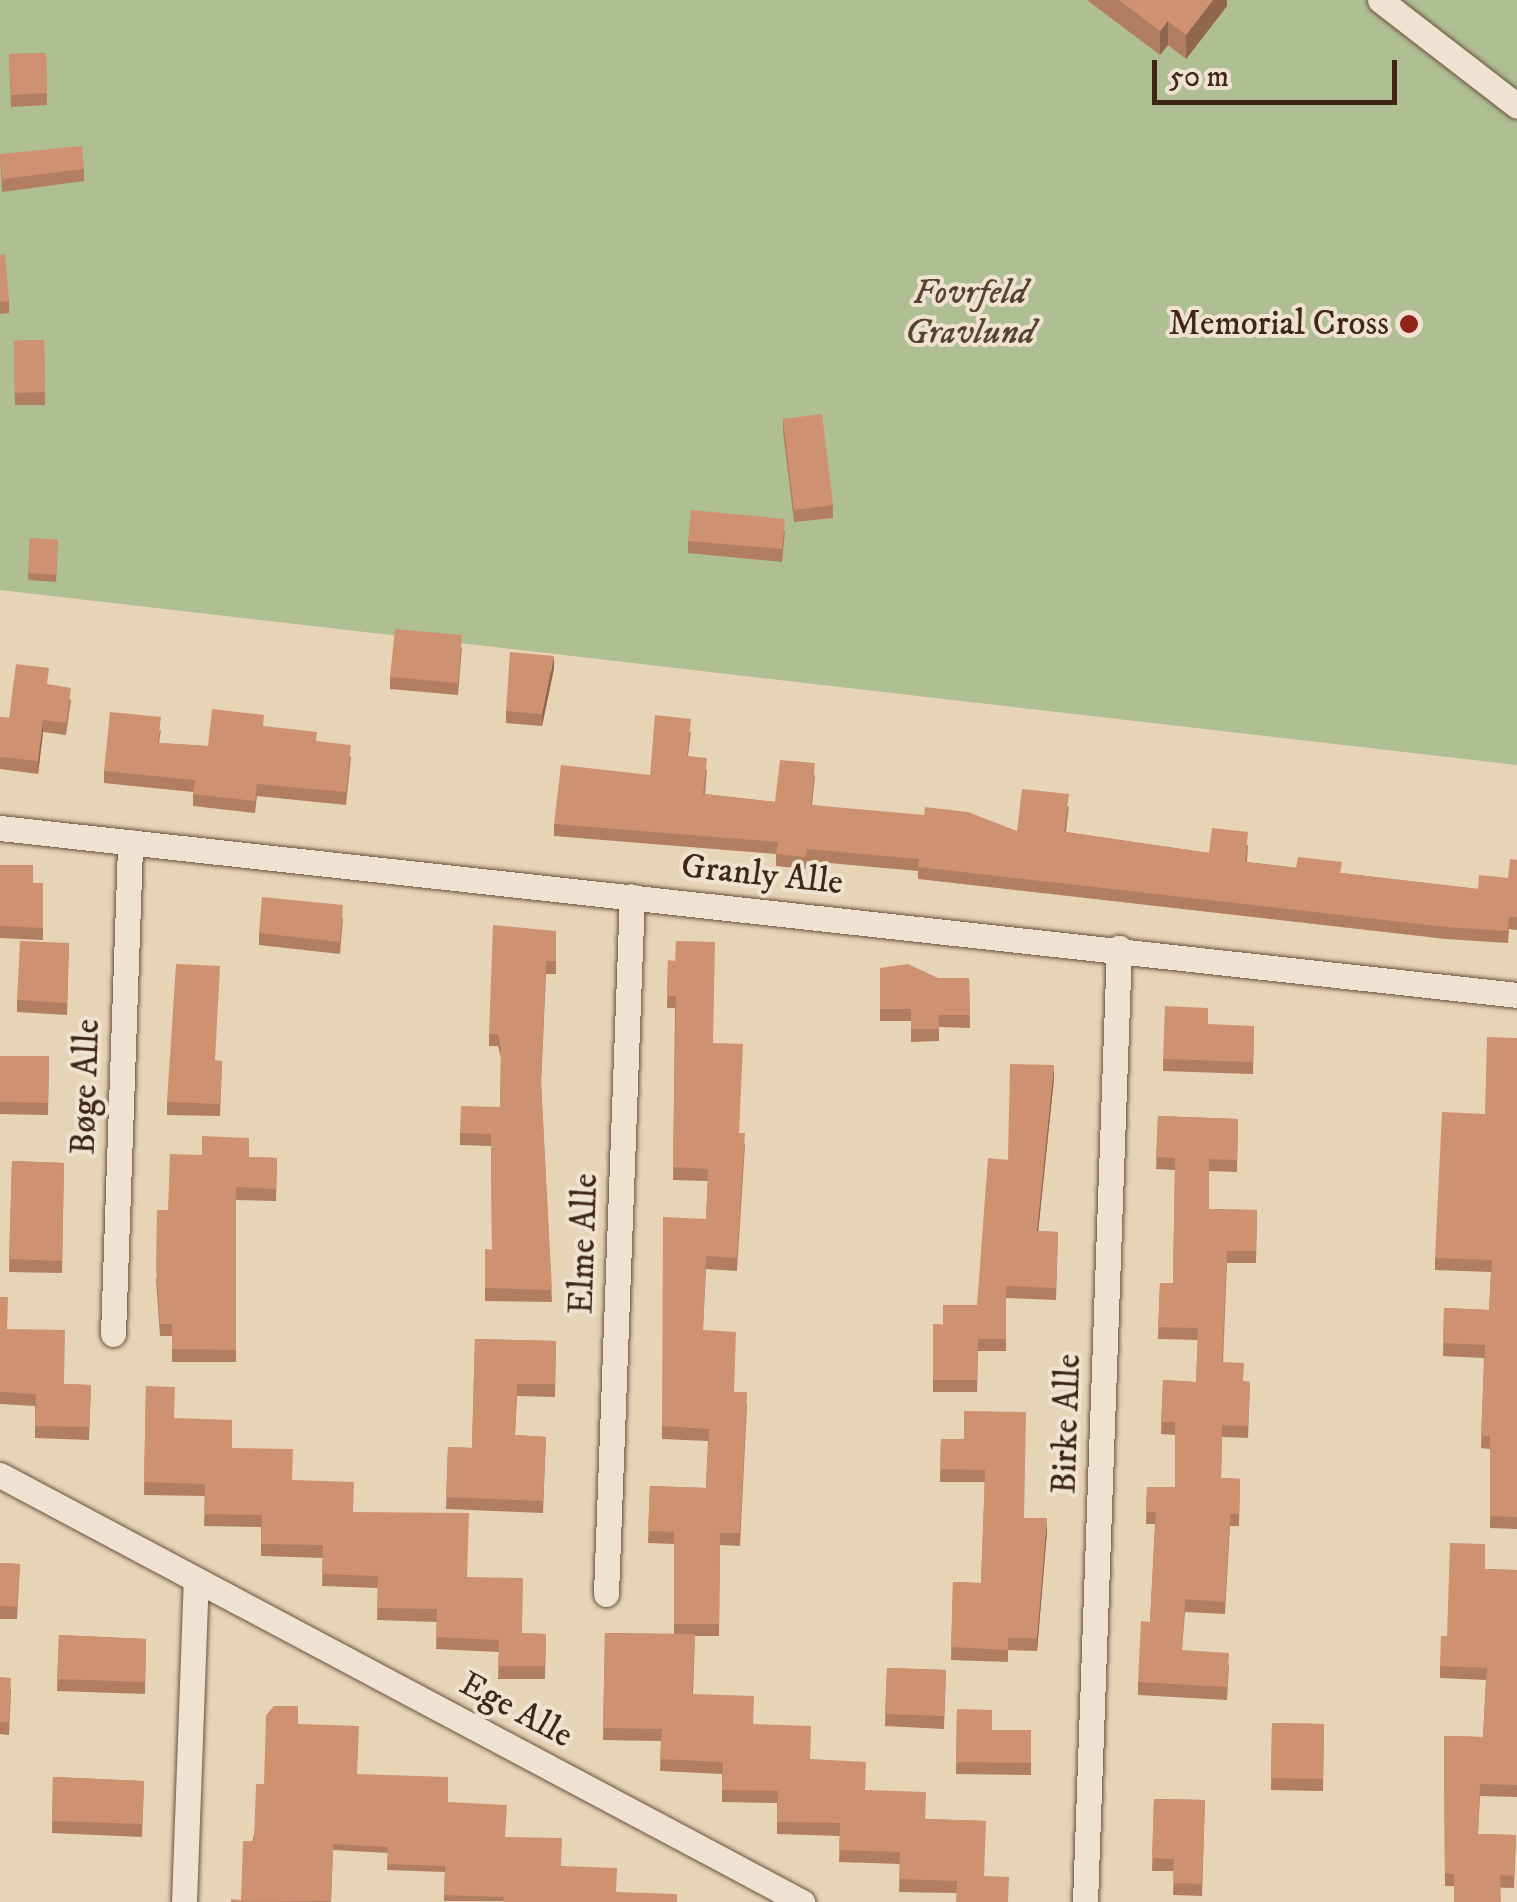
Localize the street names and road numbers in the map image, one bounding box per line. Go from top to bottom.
street label: Granly Alle [679,846,845,904]
street label: Bøge Alle [63,1018,109,1156]
street label: Elme Alle [561,1173,607,1315]
street label: Birke Alle [1044,1353,1090,1495]
street label: Ege Alle [453,1663,579,1757]

